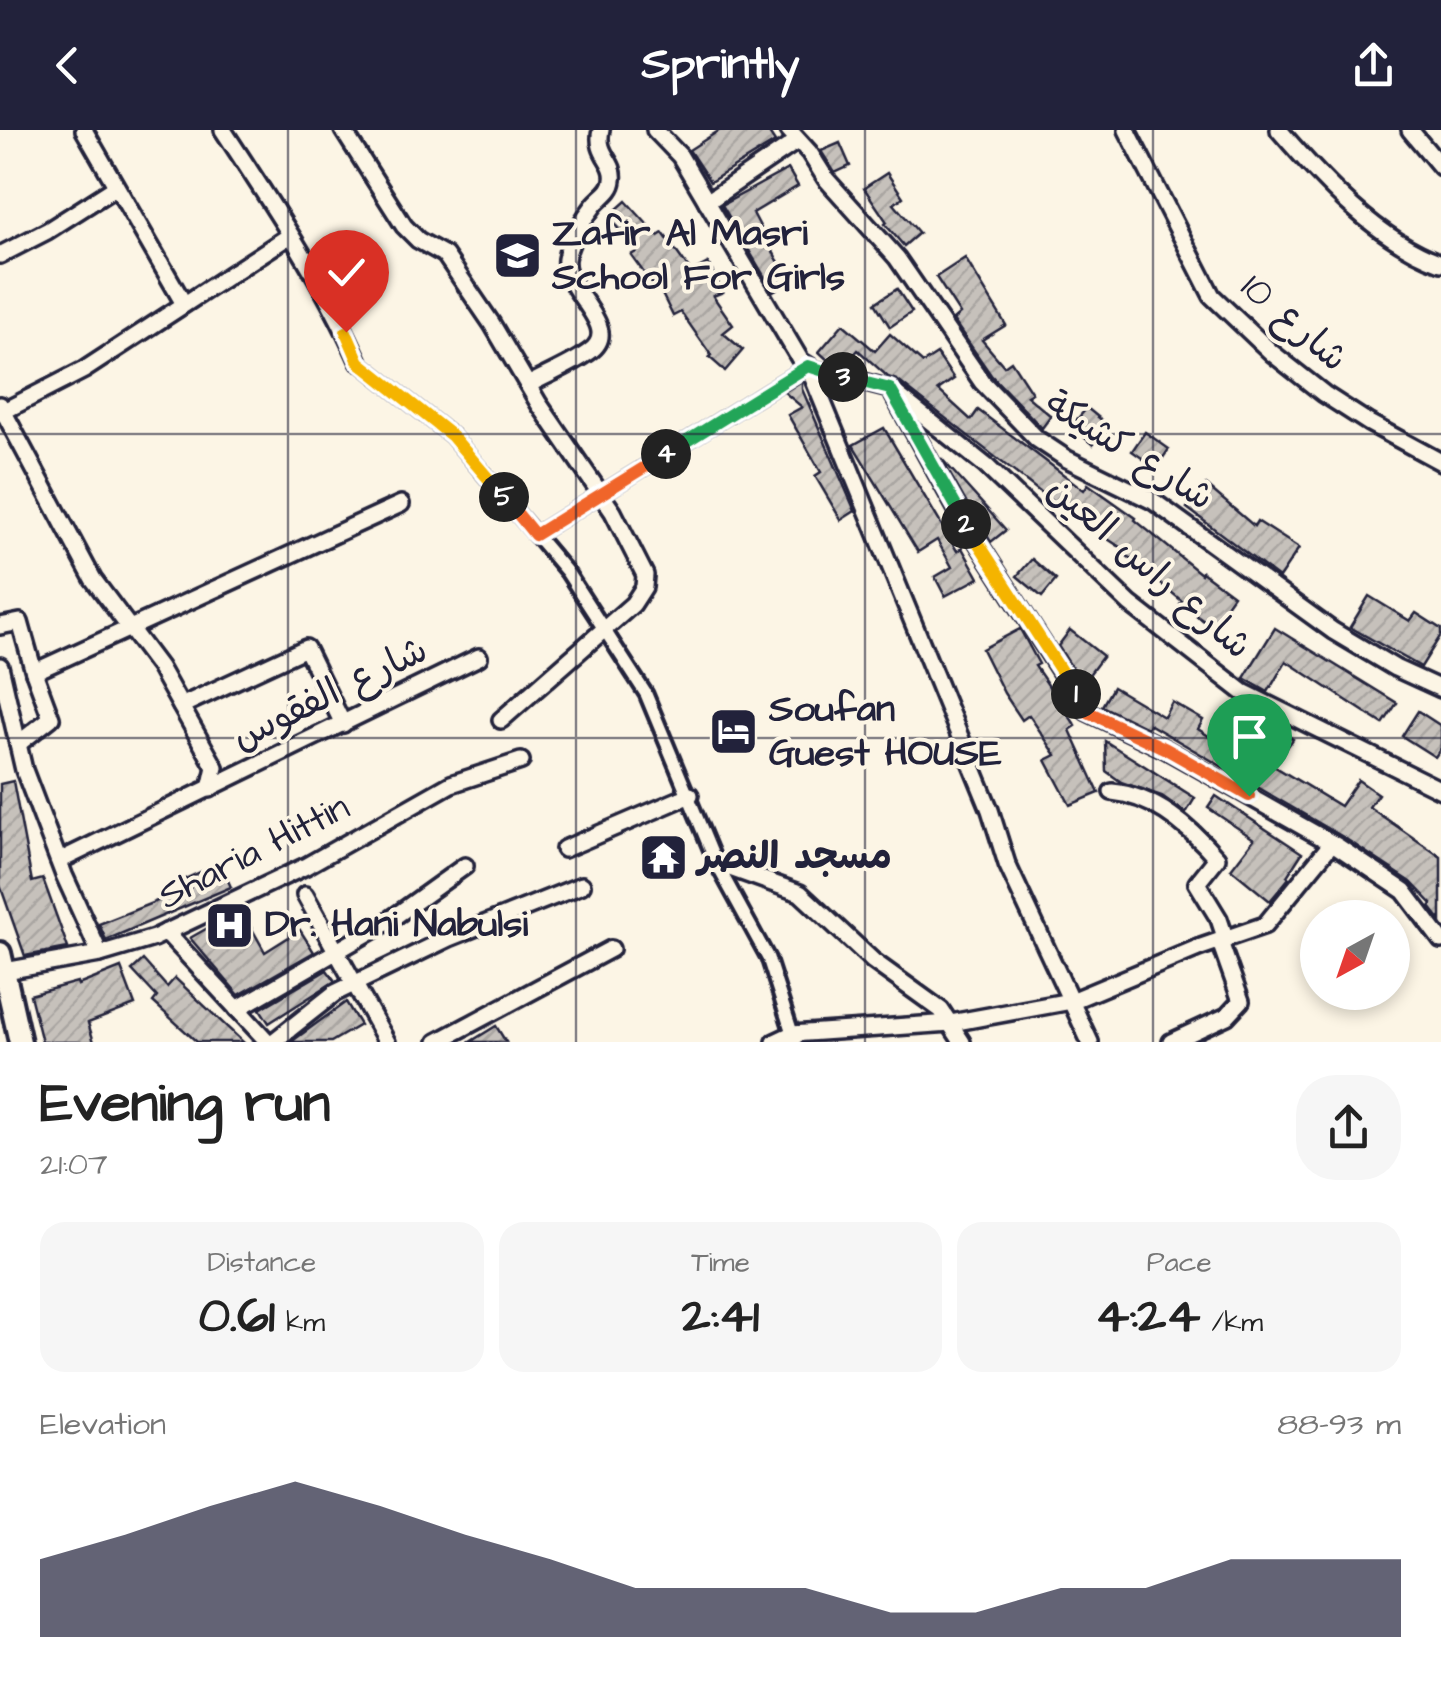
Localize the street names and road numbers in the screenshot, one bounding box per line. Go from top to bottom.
street label: شارع 10 [1229,262,1359,384]
street label: شارع كشيكة [1034,378,1224,524]
street label: شارع راس العين [1035,464,1263,672]
street label: شارع الفقوس [224,624,436,764]
street label: Sharia Hittin [149,782,359,922]

